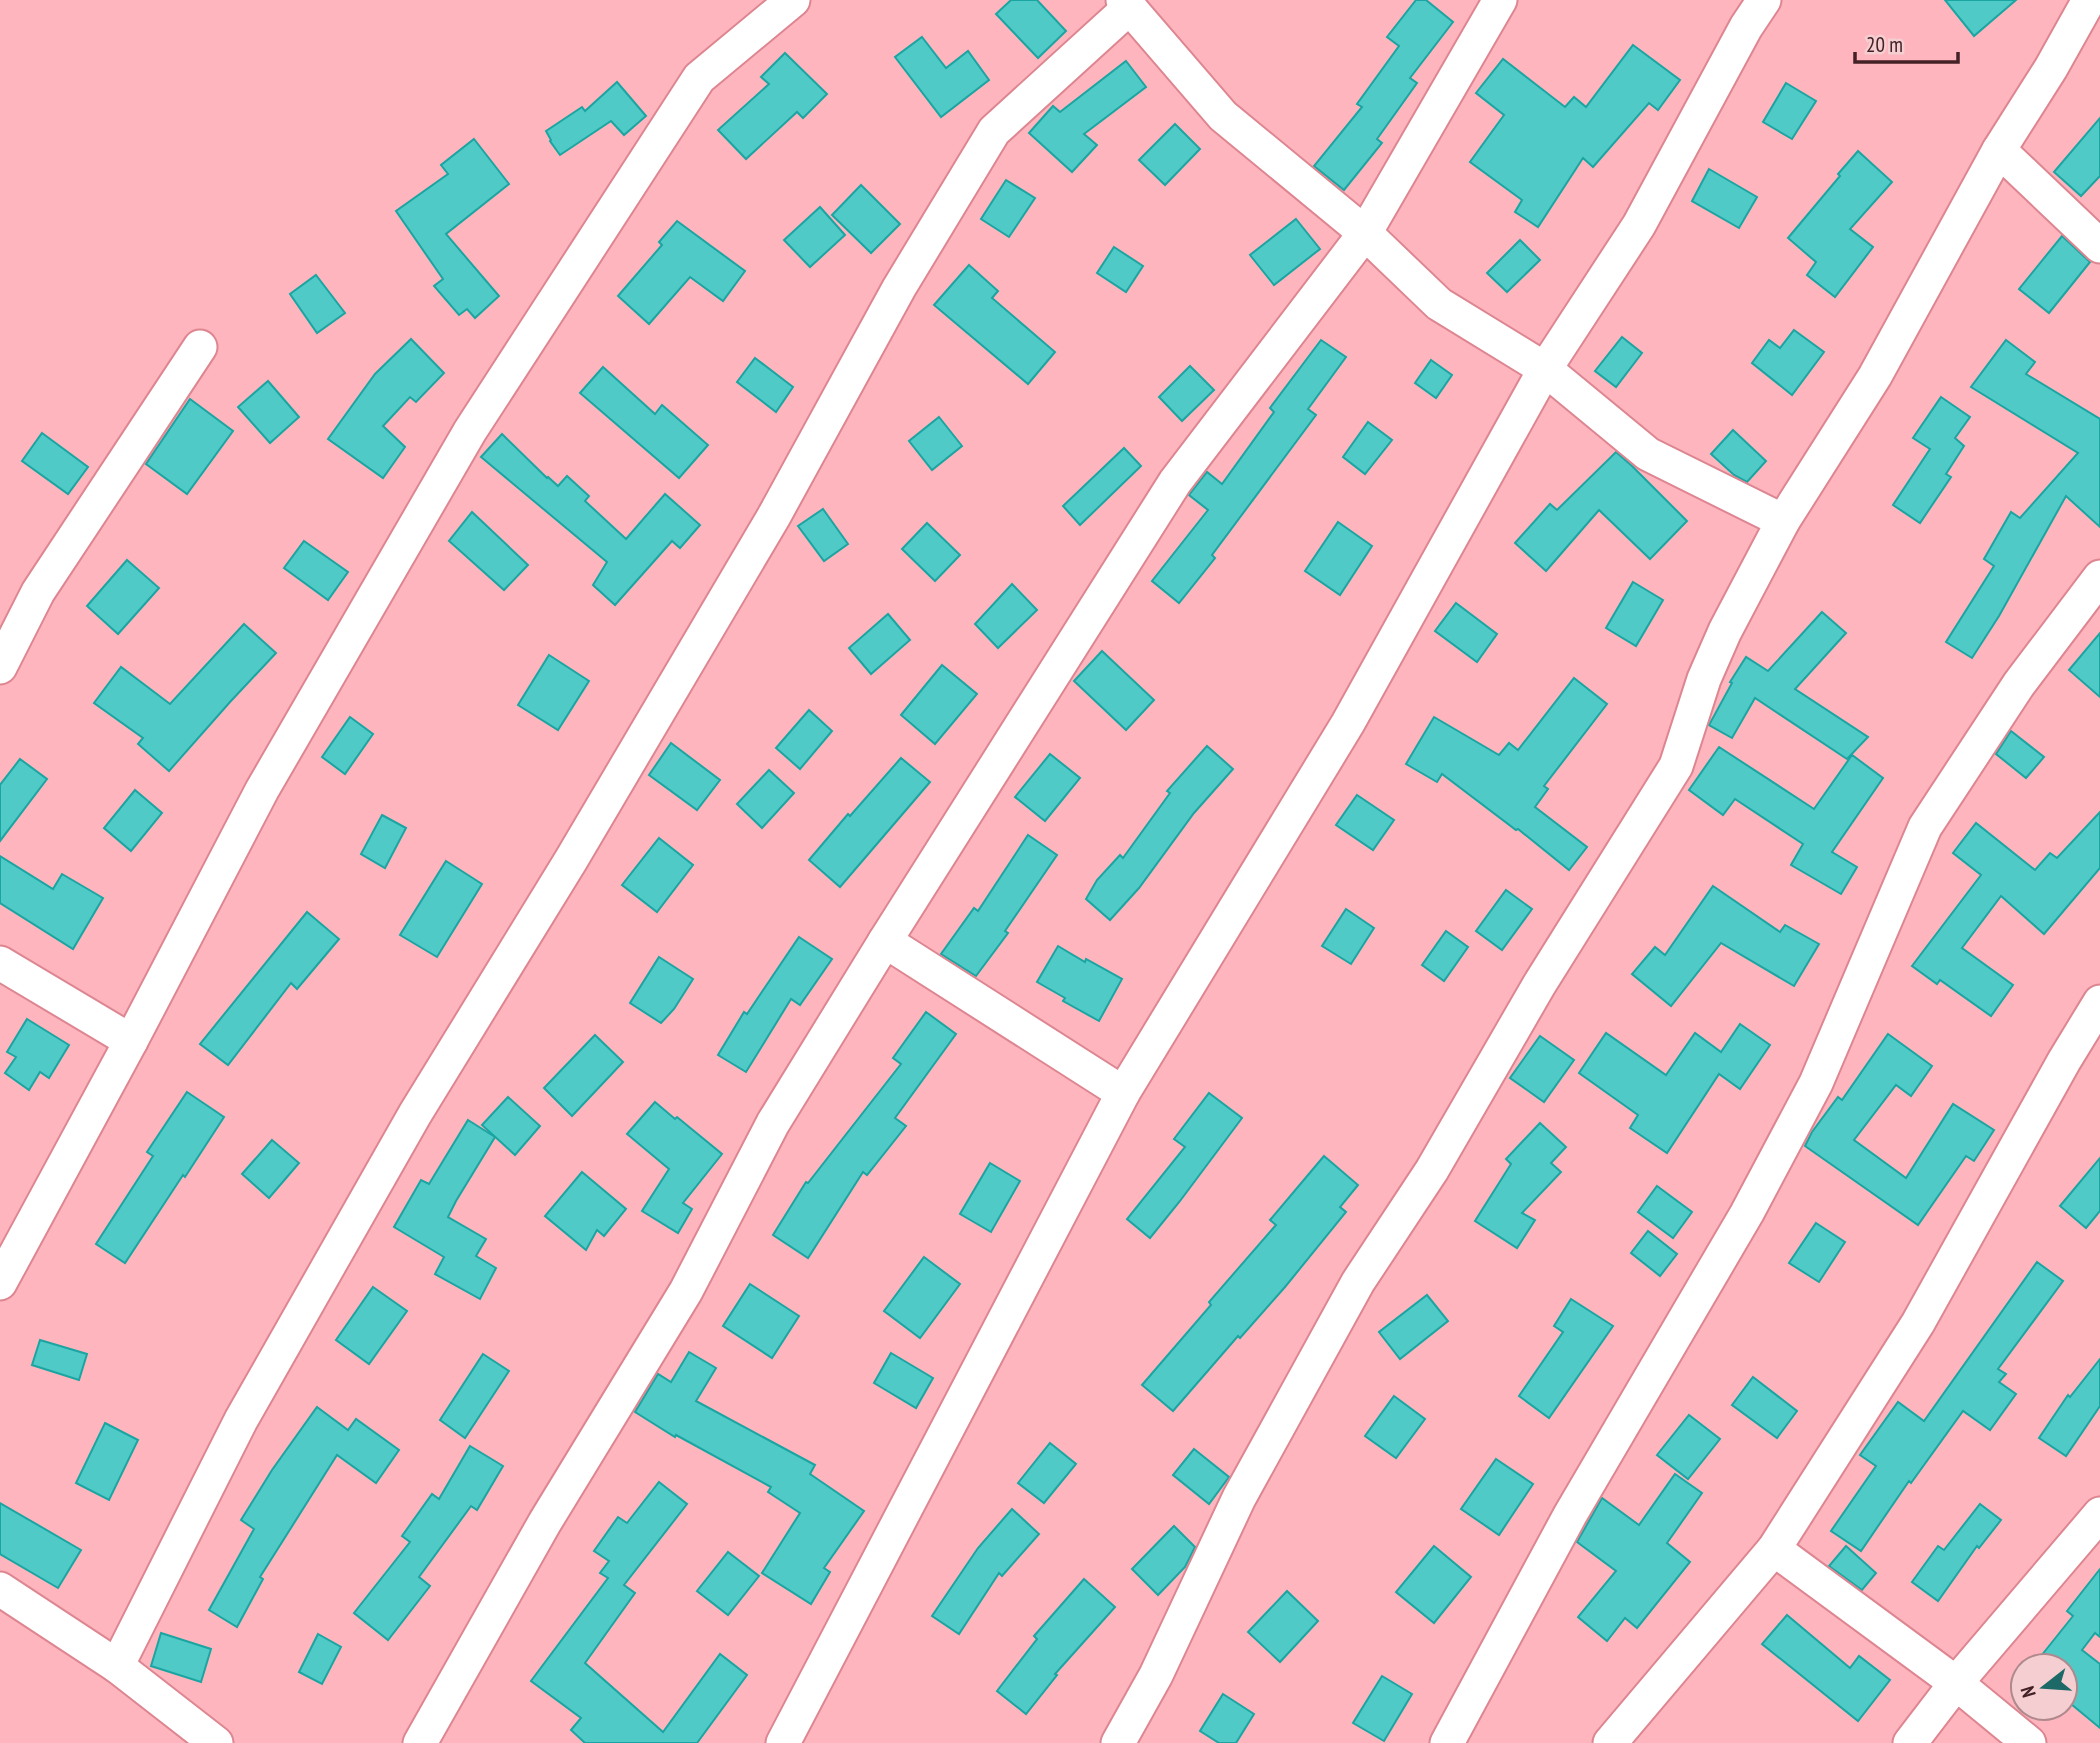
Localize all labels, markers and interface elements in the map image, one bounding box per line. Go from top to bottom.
scale bar [1855,21,1958,65]
text: 20 m [1866,31,1903,58]
north arrow [2009,1652,2079,1722]
text: N [2015,1684,2041,1700]

